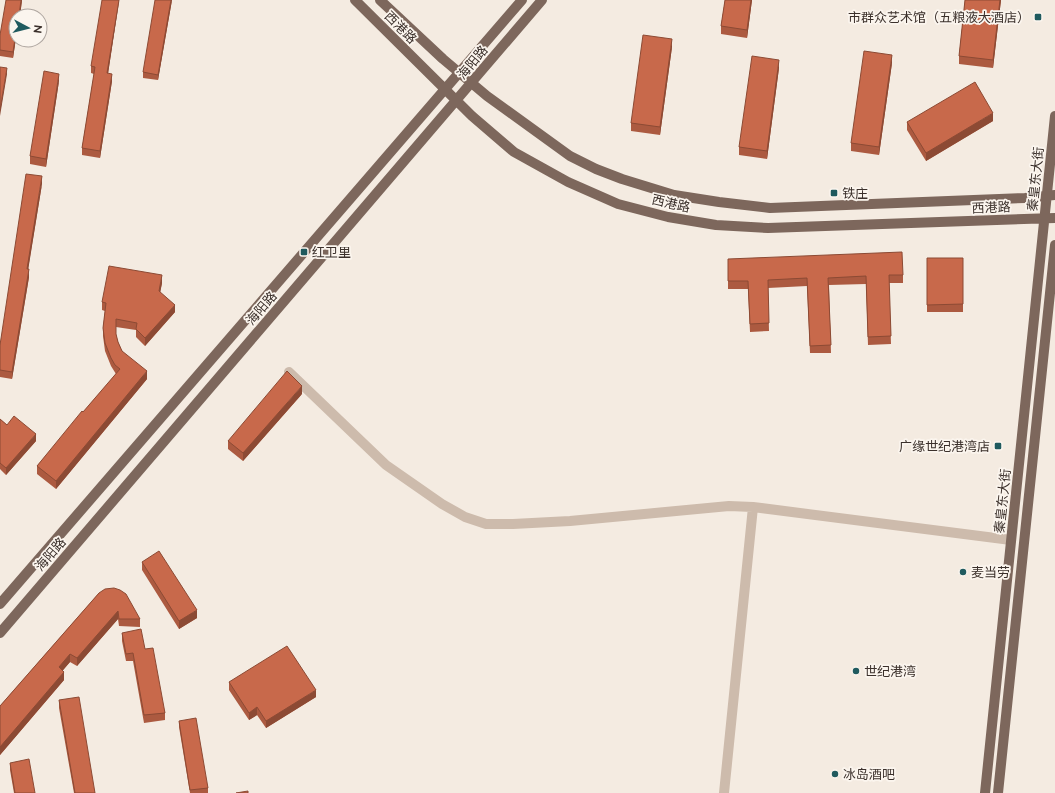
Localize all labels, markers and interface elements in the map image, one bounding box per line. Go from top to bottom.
north arrow [8,8,48,48]
street label: 西港路 [382,8,420,46]
place label: 市群众艺术馆（五粮液大酒店） [848,10,1030,25]
marker: 市群众艺术馆（五粮液大酒店） [1033,12,1043,22]
text: N [30,24,44,34]
street label: 海阳路 [454,43,491,82]
street label: 秦皇东大街 [1025,146,1046,212]
place label: 铁庄 [842,186,868,201]
marker: 铁庄 [829,188,839,198]
street label: 西港路 [650,192,692,215]
street label: 西港路 [971,199,1011,216]
place label: 红卫里 [312,245,351,260]
marker: 红卫里 [299,247,309,257]
street label: 海阳路 [243,289,280,328]
place label: 广缘世纪港湾店 [899,439,990,454]
marker: 广缘世纪港湾店 [993,441,1003,451]
street label: 秦皇东大街 [992,468,1013,534]
street label: 海阳路 [32,535,69,574]
place label: 麦当劳 [971,565,1010,580]
marker: 麦当劳 [958,567,968,577]
place label: 世纪港湾 [864,664,916,679]
marker: 世纪港湾 [851,666,861,676]
place label: 冰岛酒吧 [843,767,895,782]
marker: 冰岛酒吧 [830,769,840,779]

